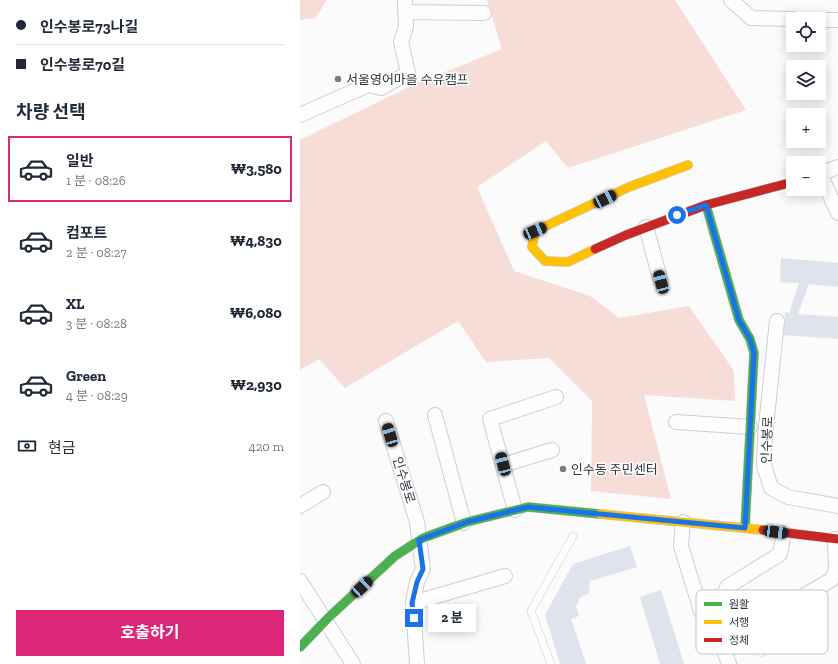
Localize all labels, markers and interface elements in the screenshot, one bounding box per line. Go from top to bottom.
map controls [786,12,826,196]
button: locate [786,12,826,52]
text: 인수봉로73나길 [40,18,138,36]
text: 인수봉로70길 [40,56,125,74]
button: layers [786,60,826,100]
place label: 서울영어마을 수유캠프 [346,72,469,87]
marker: 서울영어마을 수유캠프 [333,74,343,84]
text: 차량 선택 [16,101,86,123]
button: + [786,108,826,148]
icon: car [18,151,54,187]
text: 일반 [66,152,94,170]
button: − [786,156,826,196]
text: ₩3,580 [231,160,282,178]
text: 1 분 · 08:26 [66,173,126,188]
car [592,188,618,210]
route start [668,206,686,224]
car [522,221,548,241]
icon: car [18,223,54,259]
text: 컴포트 [66,224,107,242]
text: ₩4,830 [230,232,282,250]
text: 2 분 · 08:27 [66,245,127,260]
car [652,269,670,295]
icon: car [18,295,54,331]
text: XL [66,295,84,313]
text: ₩6,080 [230,304,282,322]
text: 3 분 · 08:28 [66,316,127,331]
icon: car [18,367,54,403]
text: Green [66,367,106,385]
text: ₩2,930 [231,376,282,394]
text: 4 분 · 08:29 [66,388,128,403]
street label: 인수봉로 [759,416,775,464]
car [381,422,399,448]
icon: cash [16,435,38,457]
text: 현금 [48,439,76,457]
text: 420 m [249,439,284,454]
car [494,451,512,477]
street label: 인수봉로 [390,455,418,505]
place label: 인수동 주민센터 [571,462,658,477]
marker: 인수동 주민센터 [558,464,568,474]
car [763,525,789,539]
car [349,574,375,600]
legend [696,590,828,654]
text: 원활 [729,598,749,611]
callout: 2 분 [428,604,476,632]
route end [405,609,423,627]
button: 호출하기 [16,610,284,656]
text: 2 분 [441,610,463,625]
text: 서행 [729,616,749,629]
text: 정체 [729,634,749,647]

